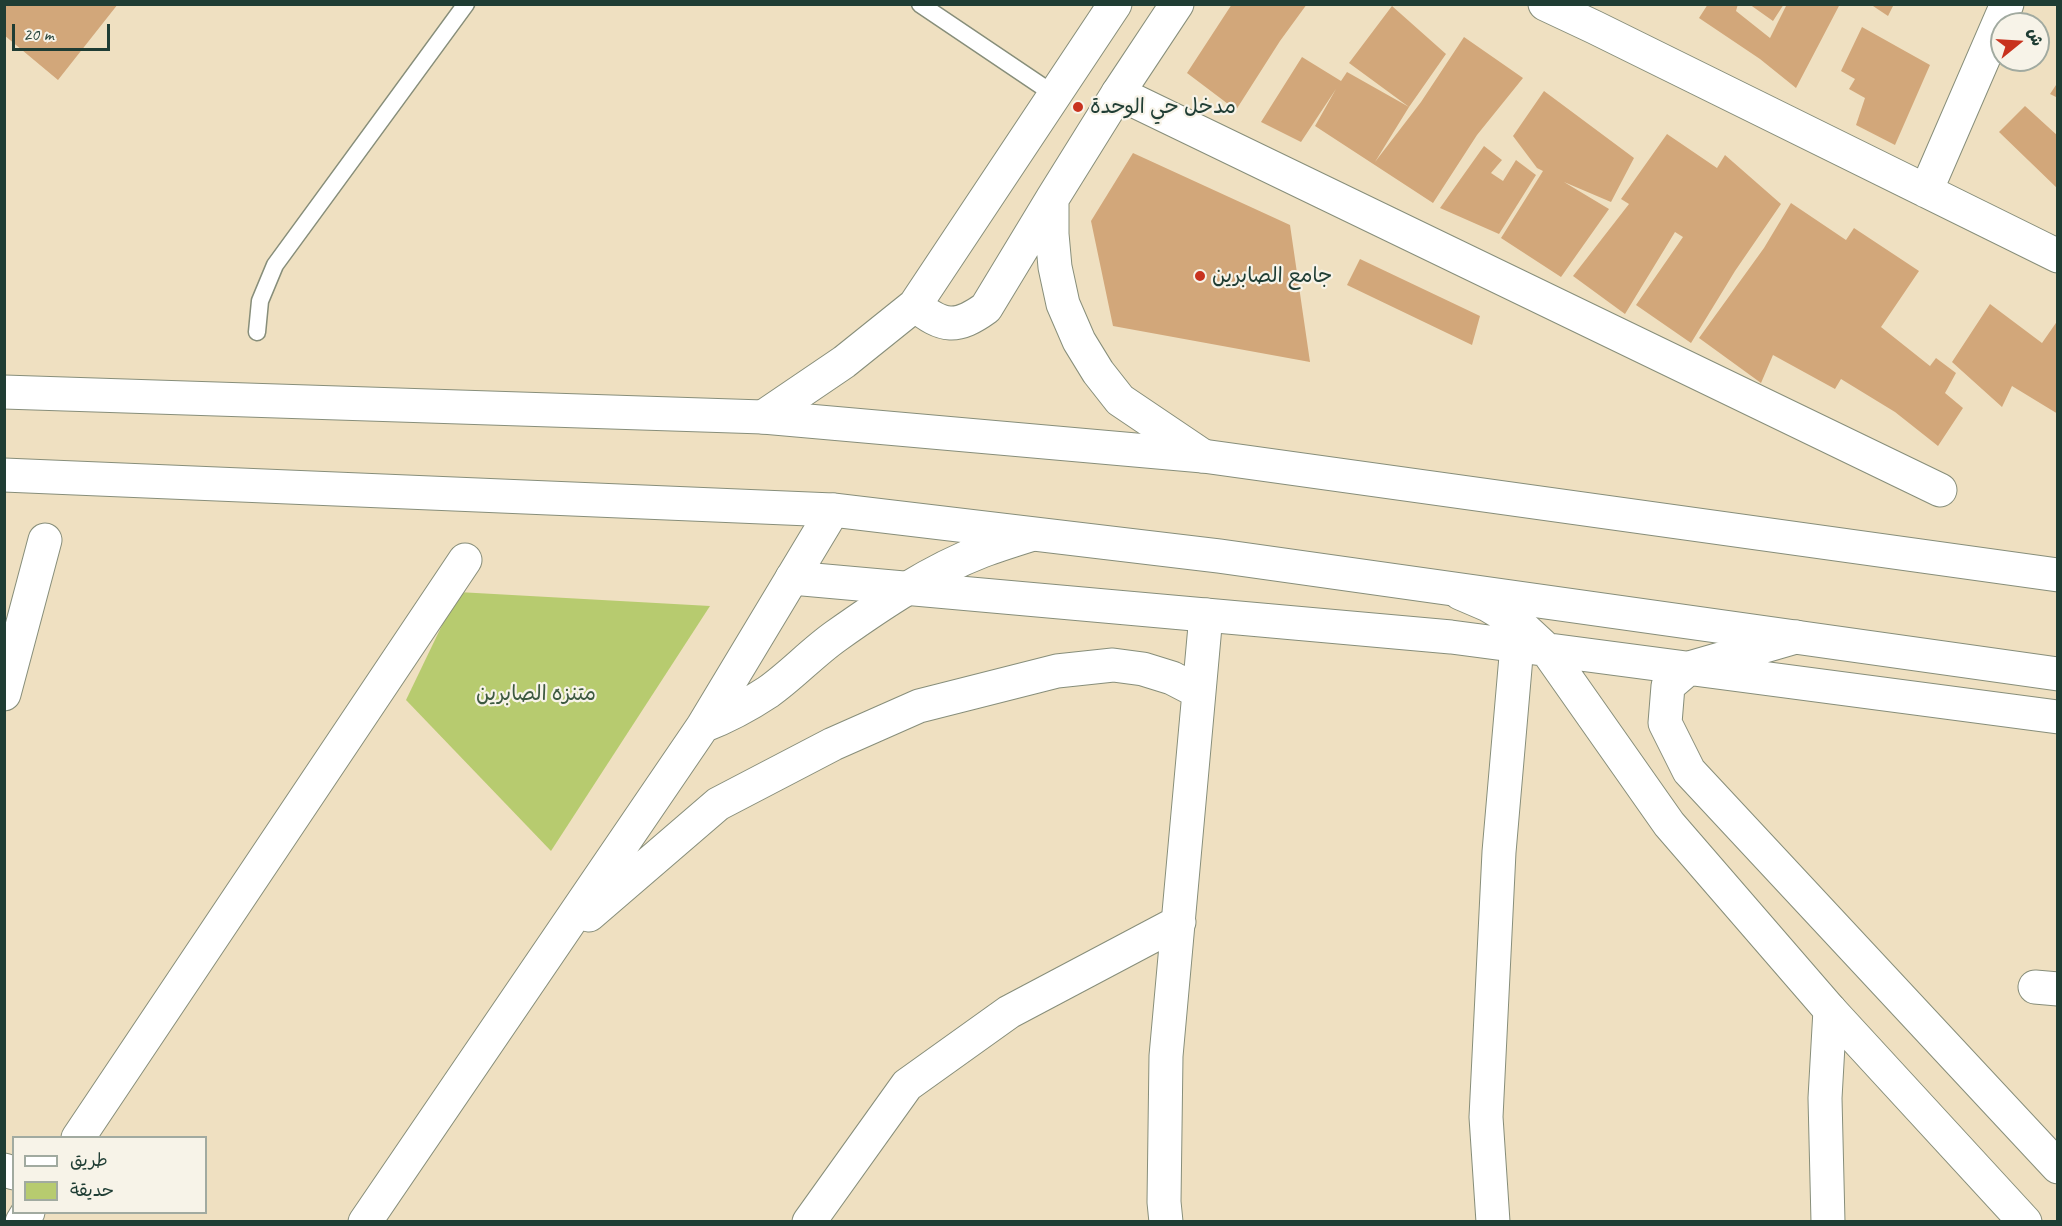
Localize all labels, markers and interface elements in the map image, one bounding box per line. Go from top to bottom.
scale bar [15,12,112,50]
north arrow [1990,12,2050,72]
text: 20 m [23,23,54,45]
text: ش [2023,26,2047,49]
place label: مدخل حي الوحدة [1090,94,1236,120]
marker: مدخل حي الوحدة [1071,100,1085,114]
place label: جامع الصابرين [1212,263,1332,289]
marker: جامع الصابرين [1193,269,1207,283]
park label: متنزه الصابرين [476,681,596,707]
legend [12,1136,207,1214]
text: طريق [70,1149,108,1171]
text: حديقة [70,1179,114,1201]

